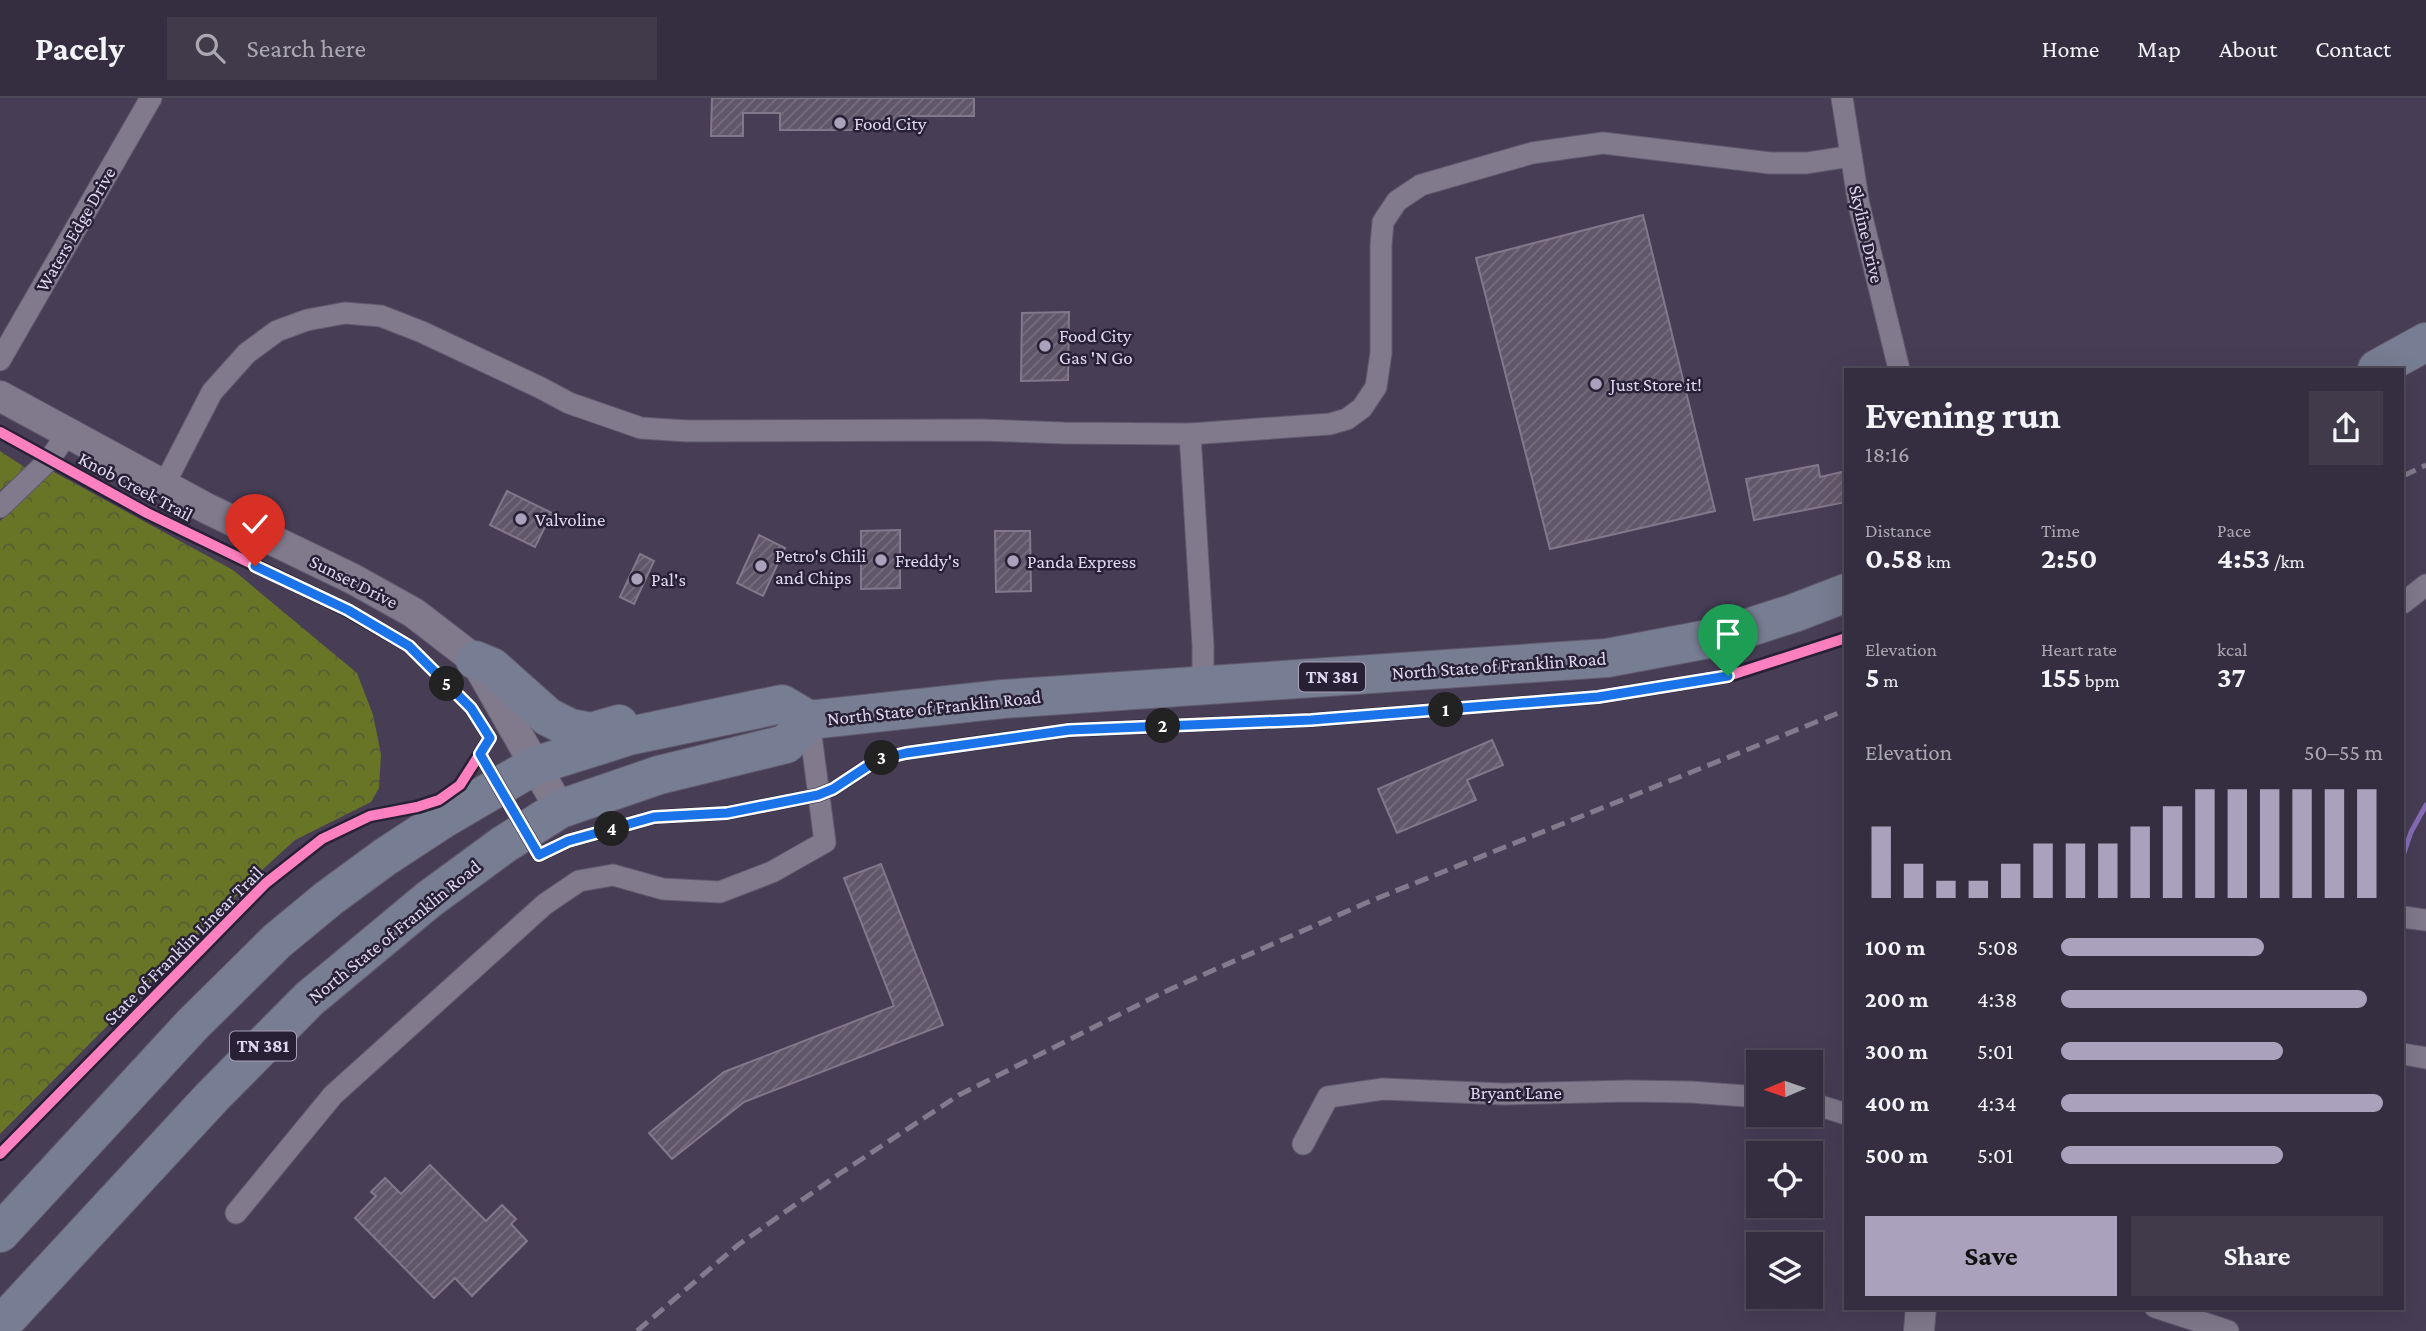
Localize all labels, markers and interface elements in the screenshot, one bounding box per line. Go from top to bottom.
search box [167,17,657,80]
icon: search [191,29,229,67]
text: Pacely [35,30,125,67]
text: Search here [247,34,366,63]
text: Home [2042,35,2099,62]
text: Map [2137,35,2181,62]
text: About [2219,35,2277,62]
text: Contact [2315,35,2391,62]
place label: Food City [854,113,927,134]
marker: Food City [832,115,848,131]
street label: Waters Edge Drive [31,163,120,295]
street label: Skyline Drive [1845,183,1888,285]
place label: Food City Gas 'N Go [1059,325,1133,368]
marker: Food City Gas 'N Go [1037,338,1053,354]
place label: Just Store it! [1608,374,1702,395]
marker: Just Store it! [1588,376,1604,392]
button: share [2309,391,2383,465]
text: Evening run [1865,394,2061,436]
text: 18:16 [1865,441,1910,467]
street label: Knob Creek Trail [75,448,196,525]
pin [225,494,285,566]
icon: check [236,505,274,543]
place label: Valvoline [535,509,605,530]
marker: Valvoline [513,511,529,527]
text: Distance [1865,520,1931,541]
text: Time [2041,520,2080,541]
text: Pace [2217,520,2251,541]
text: 0.58 [1865,541,1923,574]
text: 2:50 [2041,541,2098,574]
text: 4:53 [2217,541,2270,574]
place label: Petro's Chili and Chips [775,545,866,588]
street label: Sunset Drive [306,550,401,613]
place label: Freddy's [895,550,960,571]
place label: Panda Express [1027,551,1136,572]
text: km [1923,551,1951,572]
text: /km [2270,551,2305,572]
marker: Freddy's [873,552,889,568]
marker: Panda Express [1005,553,1021,569]
marker: Petro's Chili and Chips [753,558,769,574]
place label: Pal's [651,569,686,590]
marker: Pal's [629,571,645,587]
pin [1698,604,1758,676]
icon: arrive [1709,615,1747,653]
text: Elevation [1865,639,1937,660]
text: Heart rate [2041,639,2117,660]
text: kcal [2217,639,2248,660]
street label: North State of Franklin Road [1391,648,1607,683]
text: 5 [1865,660,1880,693]
text: 155 [2041,660,2081,693]
text: 37 [2217,660,2246,693]
road number: TN 381 [1299,662,1365,692]
pin: 5 [430,666,464,702]
text: m [1880,670,1899,691]
text: bpm [2081,670,2120,691]
text: 5 [442,673,451,694]
street label: North State of Franklin Road [826,686,1042,729]
pin: 1 [1428,692,1464,728]
text: 1 [1442,699,1449,720]
pin: 2 [1146,708,1180,744]
text: 2 [1158,715,1167,736]
text: Elevation [1865,739,1952,765]
text: 50–55 m [2304,739,2383,765]
pin: 3 [864,740,900,776]
text: 3 [877,747,886,768]
pin: 4 [594,812,630,846]
text: 4 [606,818,617,839]
street label: North State of Franklin Road [304,856,485,1007]
street label: State of Franklin Linear Trail [100,862,267,1029]
text: 100 m [1865,934,1925,960]
text: 5:08 [1977,934,2019,960]
text: 200 m [1865,986,1929,1012]
text: 4:38 [1977,986,2017,1012]
road number: TN 381 [230,1031,296,1060]
text: 300 m [1865,1038,1928,1064]
text: 5:01 [1977,1038,2014,1064]
north arrow [1746,1050,1824,1127]
map controls [1746,1050,1823,1309]
street label: Bryant Lane [1470,1082,1562,1103]
text: 400 m [1865,1090,1929,1116]
text: 4:34 [1977,1090,2017,1116]
button: locate [1746,1141,1823,1218]
text: 500 m [1865,1142,1928,1168]
text: 5:01 [1977,1142,2014,1168]
button: Save [1865,1216,2117,1296]
button: Share [2131,1216,2383,1296]
button: layers [1746,1232,1823,1309]

